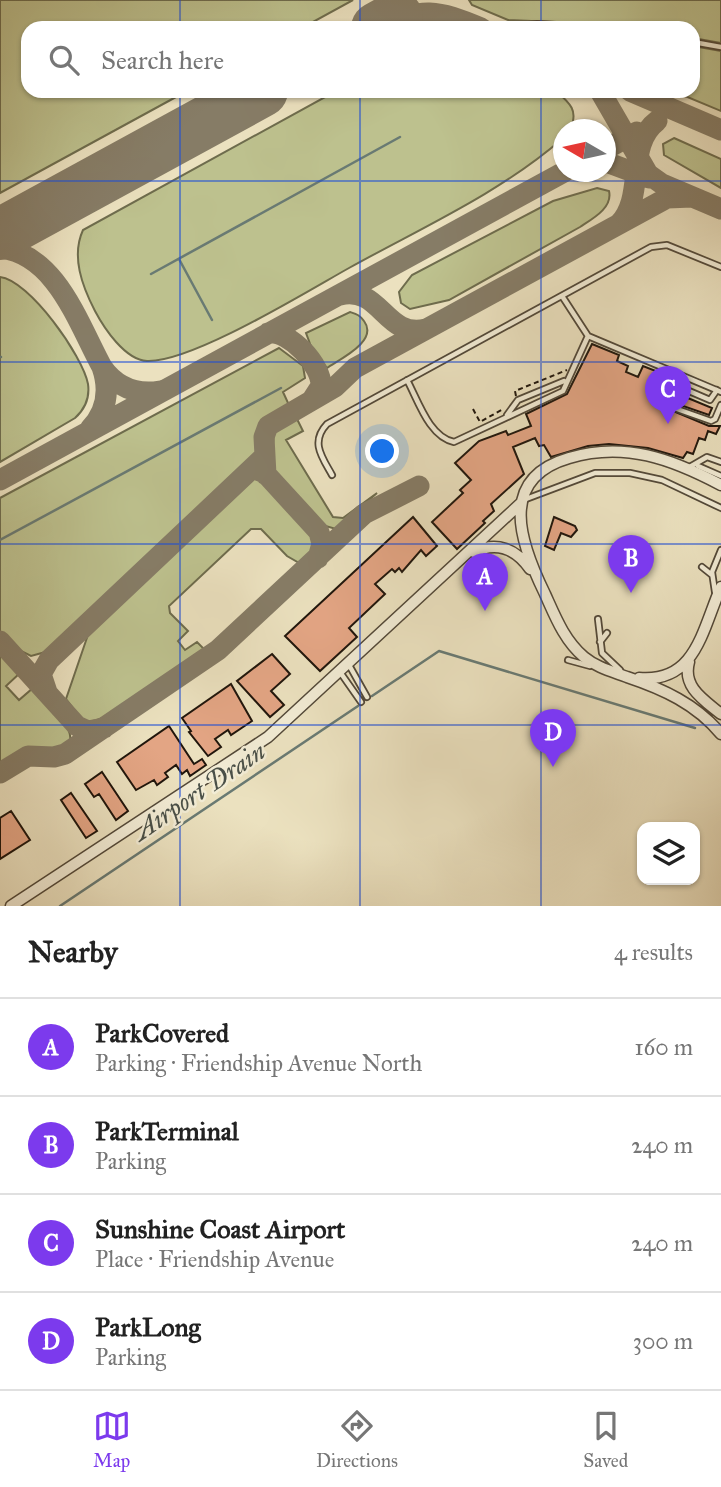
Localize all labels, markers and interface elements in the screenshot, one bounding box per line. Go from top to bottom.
search box [21,21,700,98]
icon: search [45,41,83,79]
text: Search here [101,44,224,76]
north arrow [553,119,616,182]
pin: C [645,366,691,424]
your location [365,434,399,468]
pin: B [608,535,654,593]
pin: A [462,553,508,611]
pin: D [530,709,576,767]
water label: Airport Drain [124,735,272,850]
map controls [637,822,700,885]
button: layers [637,822,700,885]
text: Nearby [28,934,118,970]
text: 4 results [614,938,693,966]
text: ParkCovered [95,1017,229,1049]
text: A [43,1033,59,1061]
text: 160 m [635,1033,693,1061]
text: Parking · Friendship Avenue North [95,1049,422,1077]
text: ParkTerminal [95,1115,239,1147]
text: B [43,1131,59,1159]
text: 240 m [631,1131,693,1159]
text: Parking [95,1147,166,1175]
text: Sunshine Coast Airport [95,1213,345,1245]
text: C [43,1229,59,1257]
text: 240 m [631,1229,693,1257]
text: Place · Friendship Avenue [95,1245,334,1273]
text: ParkLong [95,1311,201,1343]
text: D [42,1327,60,1355]
text: 300 m [633,1327,693,1355]
text: Parking [95,1343,166,1371]
tab: Map [93,1407,131,1472]
tab: Directions [316,1407,398,1472]
tab: Saved [583,1407,628,1472]

